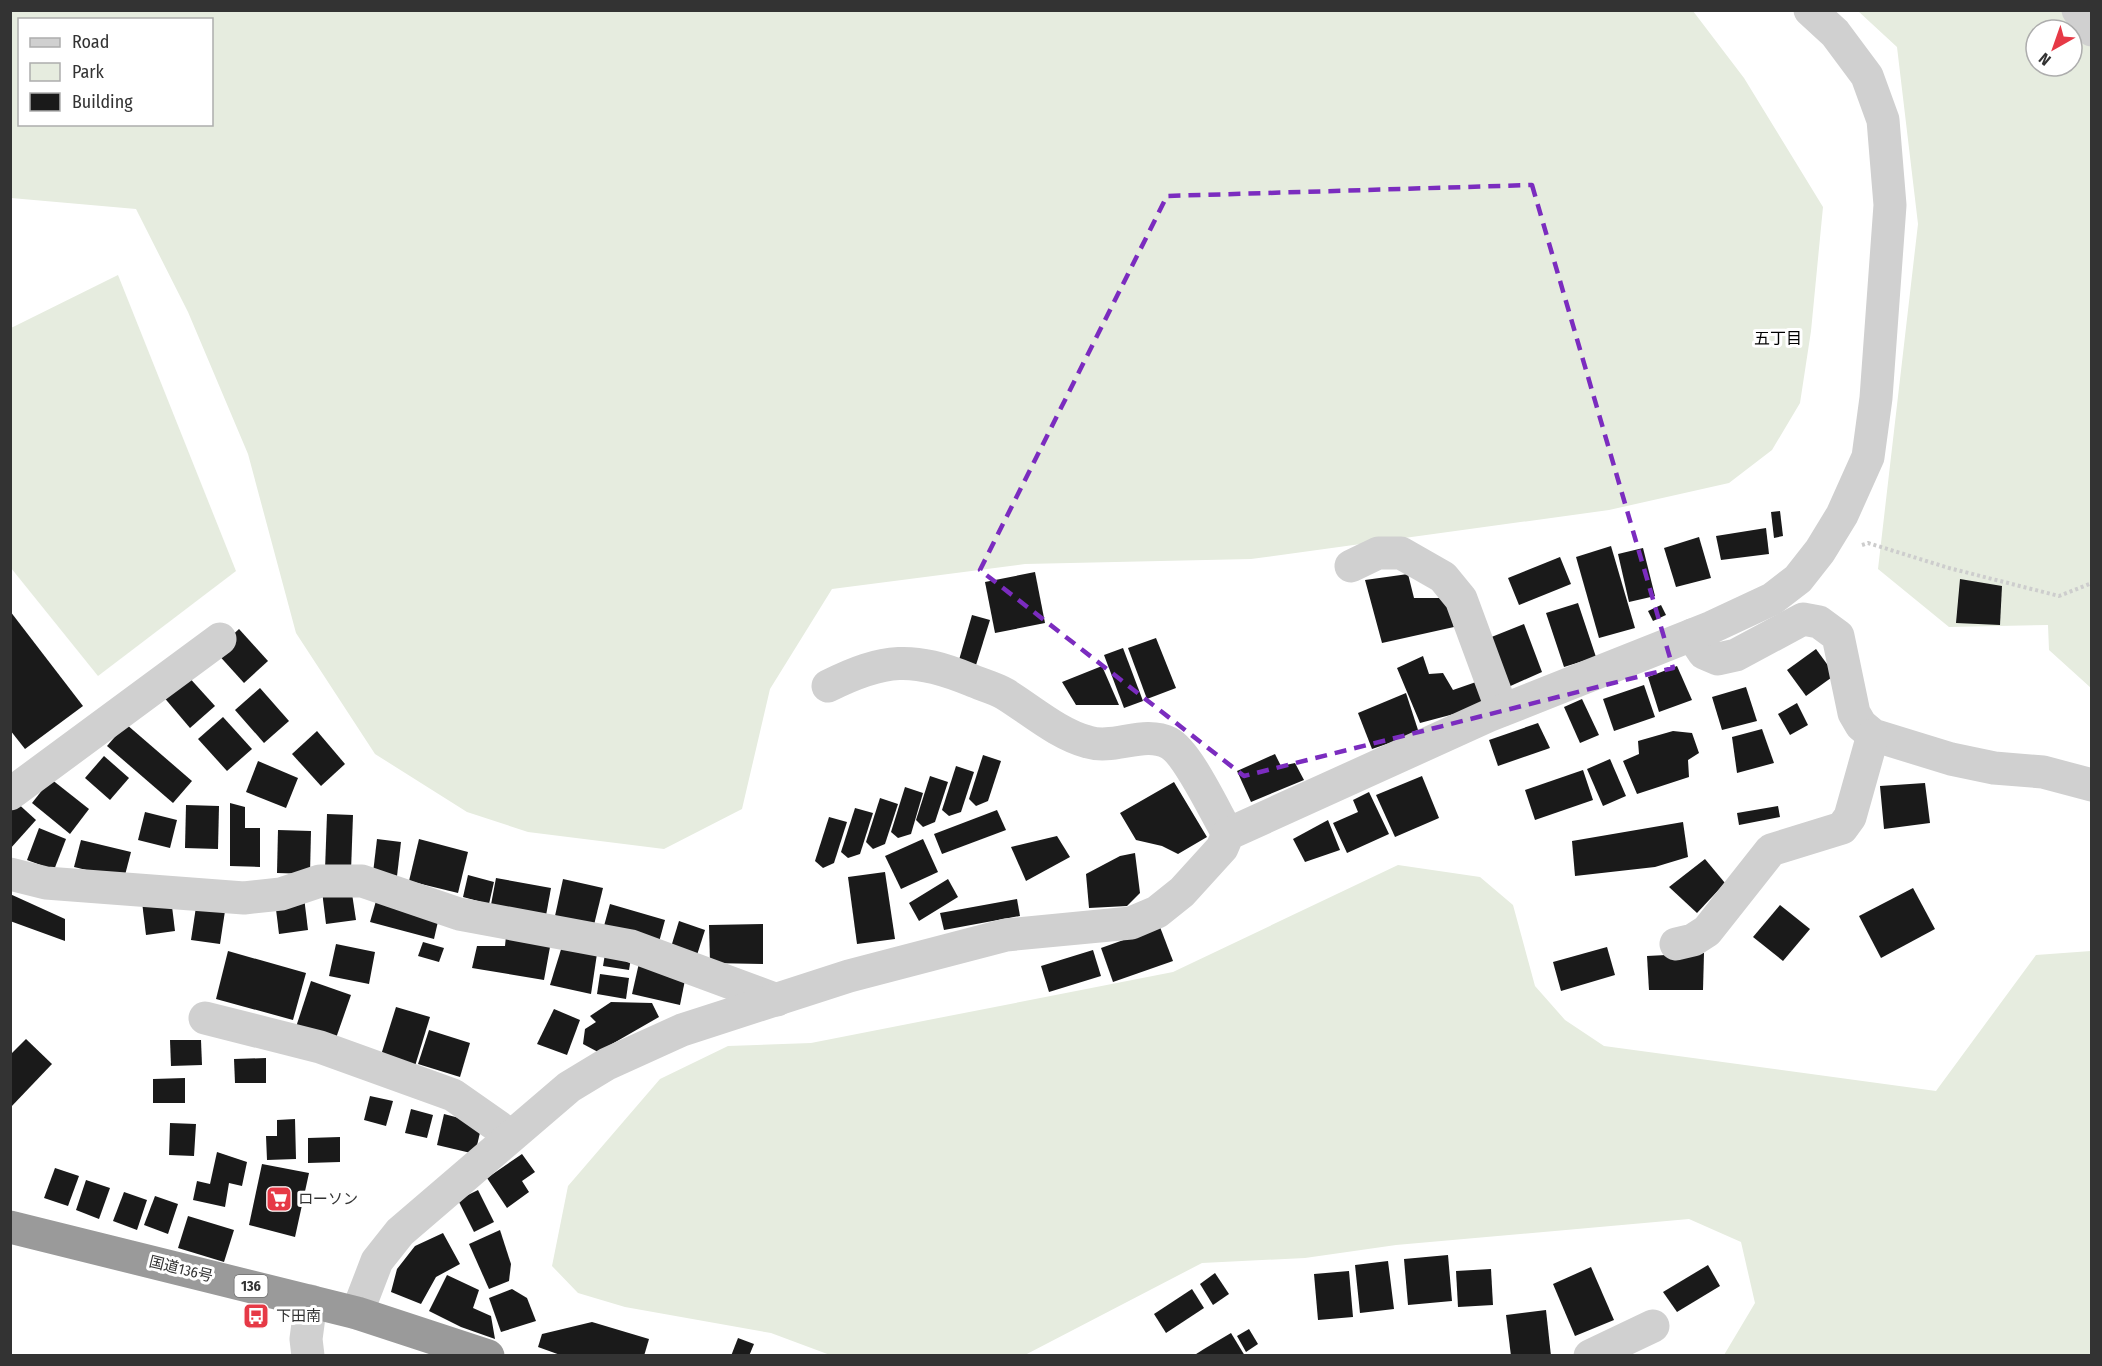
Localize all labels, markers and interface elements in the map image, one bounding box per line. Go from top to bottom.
legend [18,18,213,126]
north arrow [2024,18,2084,78]
text: Road [72,31,109,53]
text: N [2035,49,2054,69]
text: Park [72,61,105,83]
text: Building [72,91,133,113]
district label: 五丁目 [1754,329,1802,348]
supermarket icon: ローソン [264,1184,294,1214]
place label: ローソン [298,1190,358,1208]
street label: 国道136号 [147,1252,215,1286]
road number: 136 [234,1275,268,1297]
bus stop icon: 下田南 [241,1301,271,1331]
place label: 下田南 [276,1307,321,1325]

